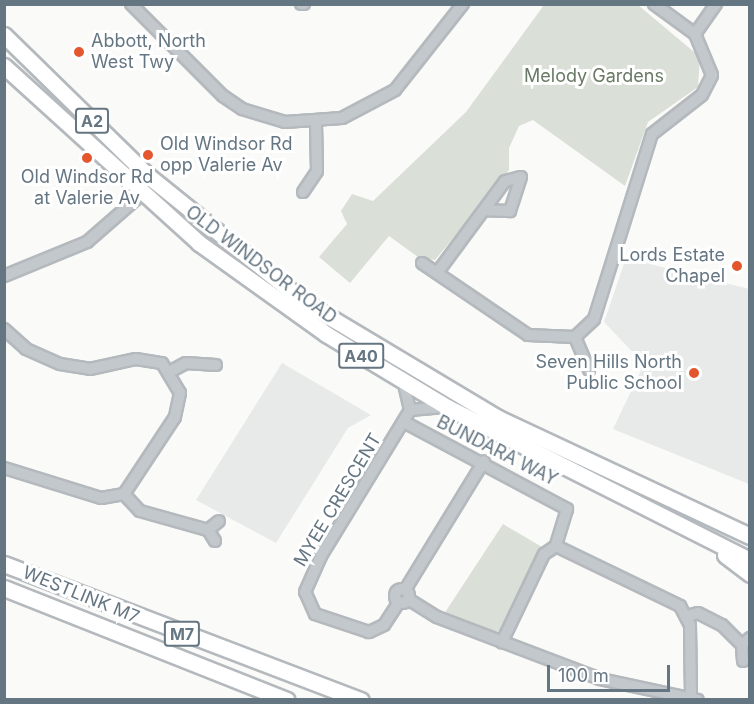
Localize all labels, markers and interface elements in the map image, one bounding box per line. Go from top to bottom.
place label: Abbott, North West Twy [91,31,206,74]
marker: Abbott, North West Twy [72,45,86,59]
park label: Melody Gardens [524,65,664,87]
road number: A2 [74,108,110,134]
place label: Old Windsor Rd opp Valerie Av [160,134,292,176]
marker: Old Windsor Rd opp Valerie Av [141,148,155,162]
marker: Old Windsor Rd at Valerie Av [80,151,94,165]
place label: Old Windsor Rd at Valerie Av [21,167,153,210]
street label: OLD WINDSOR ROAD [181,201,341,329]
place label: Lords Estate Chapel [619,245,725,288]
marker: Lords Estate Chapel [730,259,744,273]
road number: A40 [337,343,385,369]
place label: Seven Hills North Public School [535,352,682,394]
marker: Seven Hills North Public School [687,366,701,380]
street label: BUNDARA WAY [433,411,561,491]
street label: MYEE CRESCENT [290,430,386,570]
street label: WESTLINK M7 [20,562,142,628]
road number: M7 [162,621,201,647]
scale bar [550,653,673,691]
text: 100 m [558,665,609,686]

